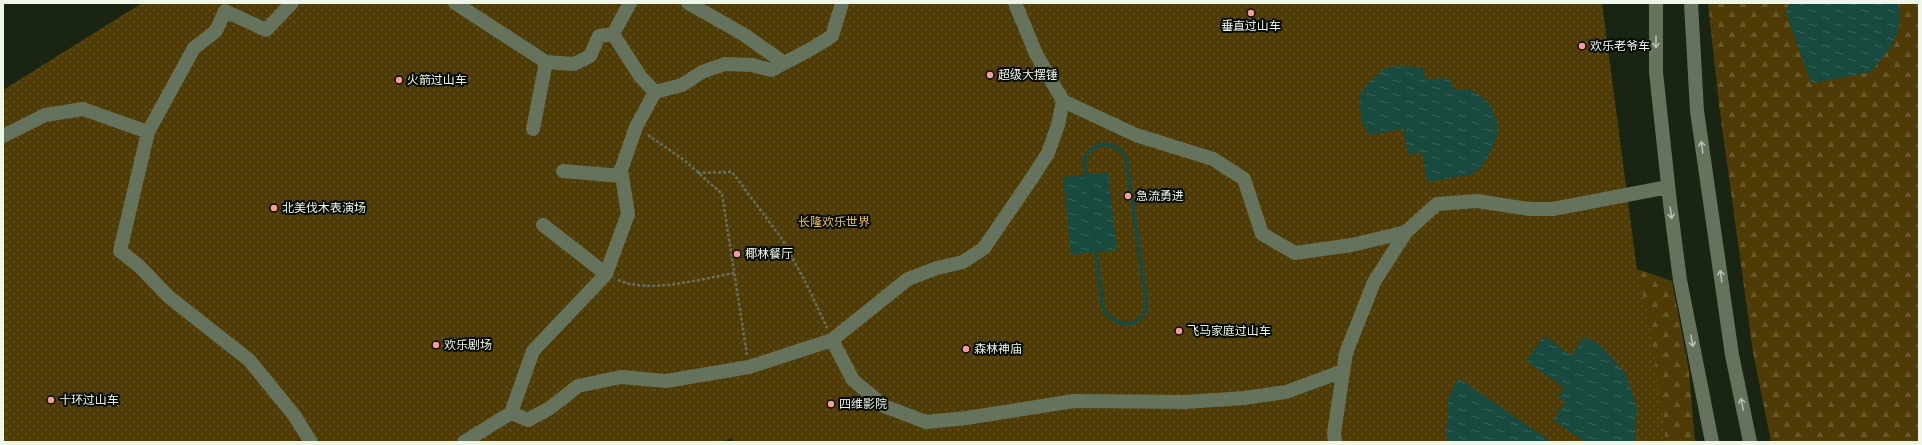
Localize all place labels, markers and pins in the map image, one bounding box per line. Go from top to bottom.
marker: 垂直过山车 [1246,8,1256,18]
place label: 垂直过山车 [1221,19,1281,32]
place label: 欢乐老爷车 [1590,40,1650,52]
marker: 欢乐老爷车 [1577,41,1587,51]
place label: 超级大摆锤 [998,68,1058,81]
marker: 超级大摆锤 [985,70,995,80]
place label: 火箭过山车 [407,74,467,86]
marker: 火箭过山车 [394,75,404,85]
place label: 急流勇进 [1136,189,1184,202]
marker: 急流勇进 [1123,191,1133,201]
place label: 北美伐木表演场 [282,201,366,214]
marker: 北美伐木表演场 [269,203,279,213]
place label: 椰林餐厅 [745,247,793,260]
marker: 椰林餐厅 [732,249,742,259]
place label: 飞马家庭过山车 [1187,324,1271,337]
marker: 飞马家庭过山车 [1174,326,1184,336]
place label: 欢乐剧场 [444,338,492,351]
marker: 欢乐剧场 [431,340,441,350]
place label: 森林神庙 [974,342,1022,355]
marker: 森林神庙 [961,344,971,354]
place label: 十环过山车 [59,394,119,406]
marker: 十环过山车 [46,395,56,405]
place label: 四维影院 [839,397,887,410]
marker: 四维影院 [826,399,836,409]

